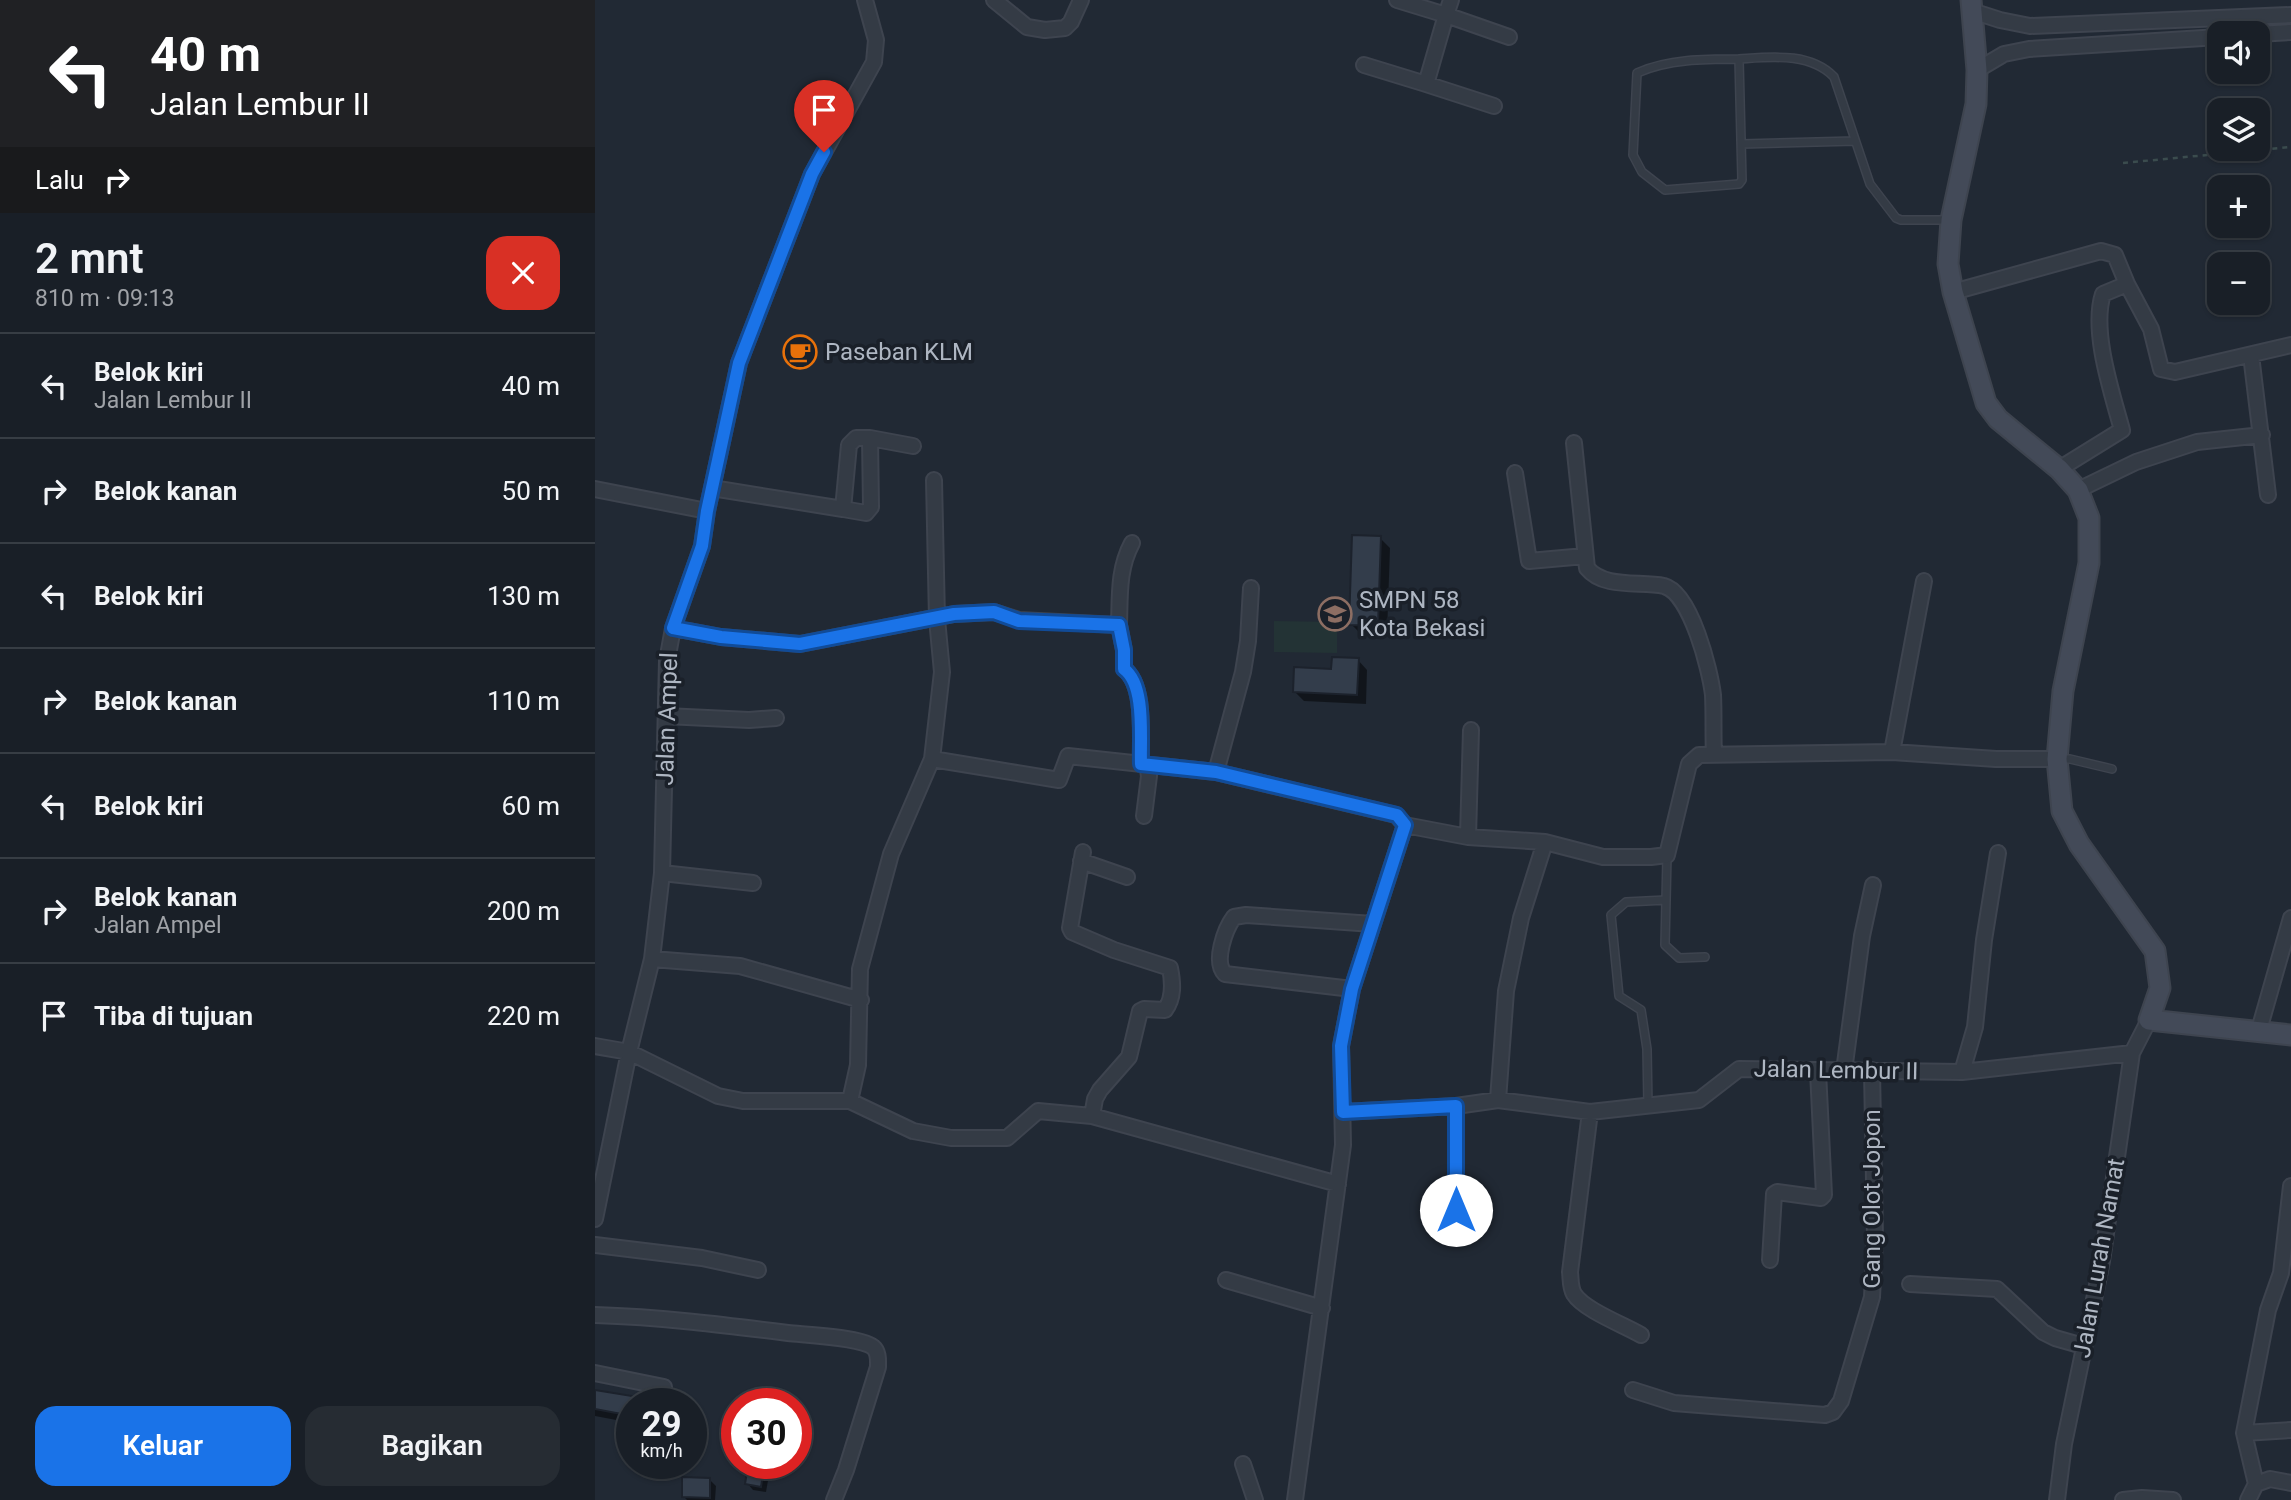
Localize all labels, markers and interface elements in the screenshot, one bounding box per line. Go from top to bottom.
map controls [2207,21,2270,315]
button: sound [2207,21,2270,84]
text: 40 m [150,26,261,83]
icon: left [35,28,126,119]
pin [794,80,854,152]
text: Jalan Lembur II [150,85,370,123]
icon: arrive [805,91,843,129]
button: layers [2207,98,2270,161]
icon: right [98,161,136,199]
text: Lalu [35,165,84,195]
button: + [2207,175,2270,238]
text: 2 mnt [35,234,144,283]
button: close [486,236,560,310]
button: − [2207,252,2270,315]
text: 810 m · 09:13 [35,285,174,312]
cafe icon: Paseban KLM [781,333,819,371]
place label: Paseban KLM [825,338,973,366]
text: Belok kiri [94,357,204,387]
icon: left [35,367,73,405]
text: 40 m [502,371,560,401]
text: Jalan Lembur II [94,387,252,414]
icon: right [35,472,73,510]
text: Belok kanan [94,476,237,506]
text: 50 m [502,476,560,506]
icon: left [35,577,73,615]
text: Belok kiri [94,581,204,611]
text: 130 m [487,581,560,611]
place label: SMPN 58 Kota Bekasi [1359,586,1485,642]
school or university icon: SMPN 58 Kota Bekasi [1316,595,1354,633]
street label: Jalan Ampel [651,652,683,786]
icon: right [35,682,73,720]
text: Belok kanan [94,686,237,716]
text: 110 m [487,686,560,716]
icon: left [35,787,73,825]
text: Belok kiri [94,791,204,821]
text: 60 m [502,791,560,821]
text: Belok kanan [94,882,237,912]
icon: right [35,892,73,930]
text: 200 m [487,896,560,926]
text: Jalan Ampel [94,912,222,939]
icon: arrive [35,997,73,1035]
text: Tiba di tujuan [94,1001,253,1031]
text: 220 m [487,1001,560,1031]
street label: Jalan Lembur II [1753,1055,1919,1085]
street label: Gang Olot Jopon [1858,1109,1886,1289]
street label: Jalan Lurah Namat [2068,1156,2130,1360]
position arrow [1419,1173,1493,1247]
speed limit sign: 30 [721,1388,812,1479]
text: 29 [641,1404,682,1445]
button: Keluar [35,1406,291,1486]
button: Bagikan [305,1406,560,1486]
text: km/h [640,1440,683,1461]

